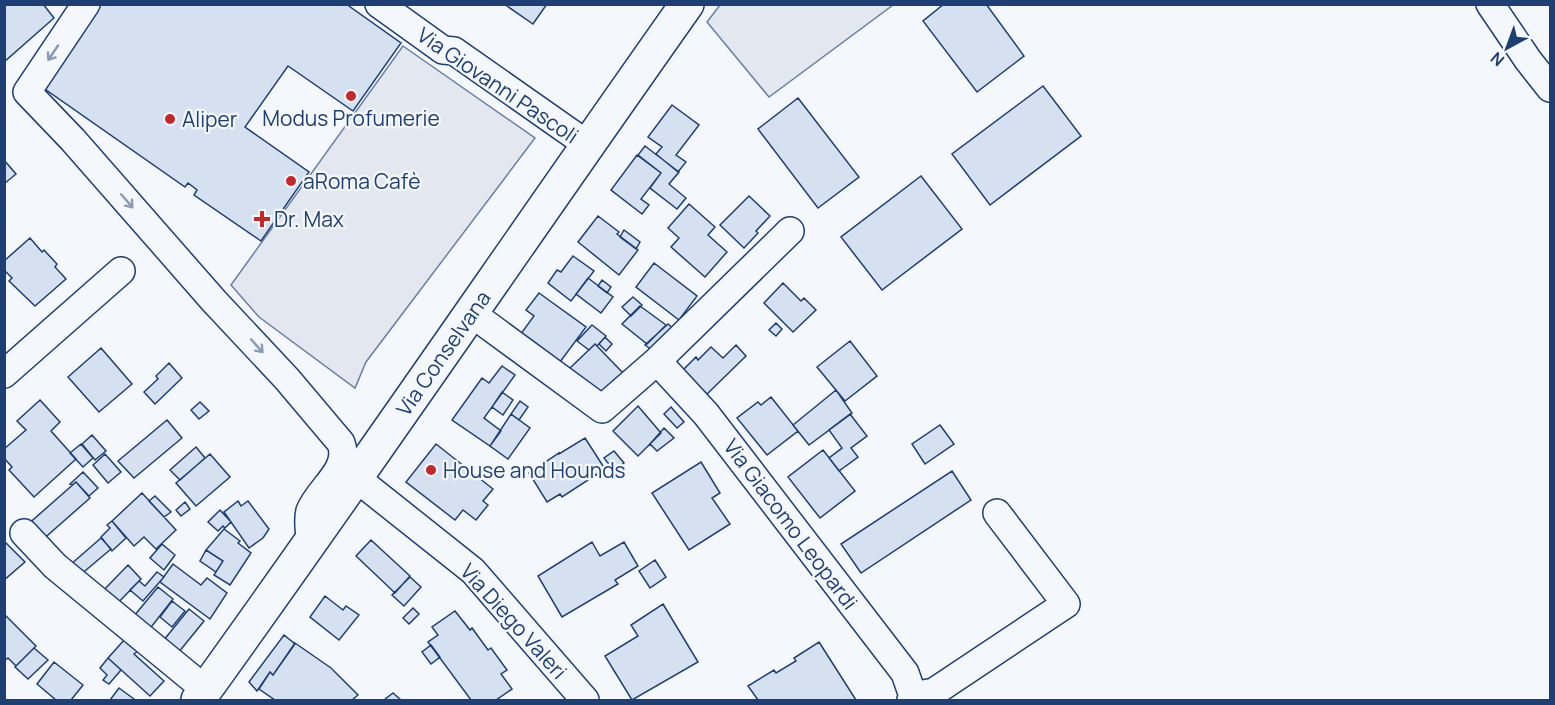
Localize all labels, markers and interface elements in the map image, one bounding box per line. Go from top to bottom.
north arrow [1477,18,1537,78]
street label: Via Giovanni Pascoli [412,21,584,149]
one-way arrow [47,44,59,61]
text: N [1486,47,1509,71]
marker: Modus Profumerie [344,89,358,103]
place label: Modus Profumerie [262,104,440,132]
place label: Aliper [182,105,238,133]
marker: Aliper [163,112,177,126]
place label: aRoma Cafè [303,167,420,195]
marker: aRoma Cafè [284,174,298,188]
one-way arrow [120,193,134,208]
place label: Dr. Max [274,205,344,233]
marker: Dr. Max [255,212,269,226]
street label: Via Conselvana [389,285,497,421]
one-way arrow [250,339,264,354]
street label: Via Giacomo Leopardi [718,433,864,615]
place label: House and Hounds [443,456,626,484]
marker: House and Hounds [424,463,438,477]
street label: Via Diego Valeri [455,557,573,685]

